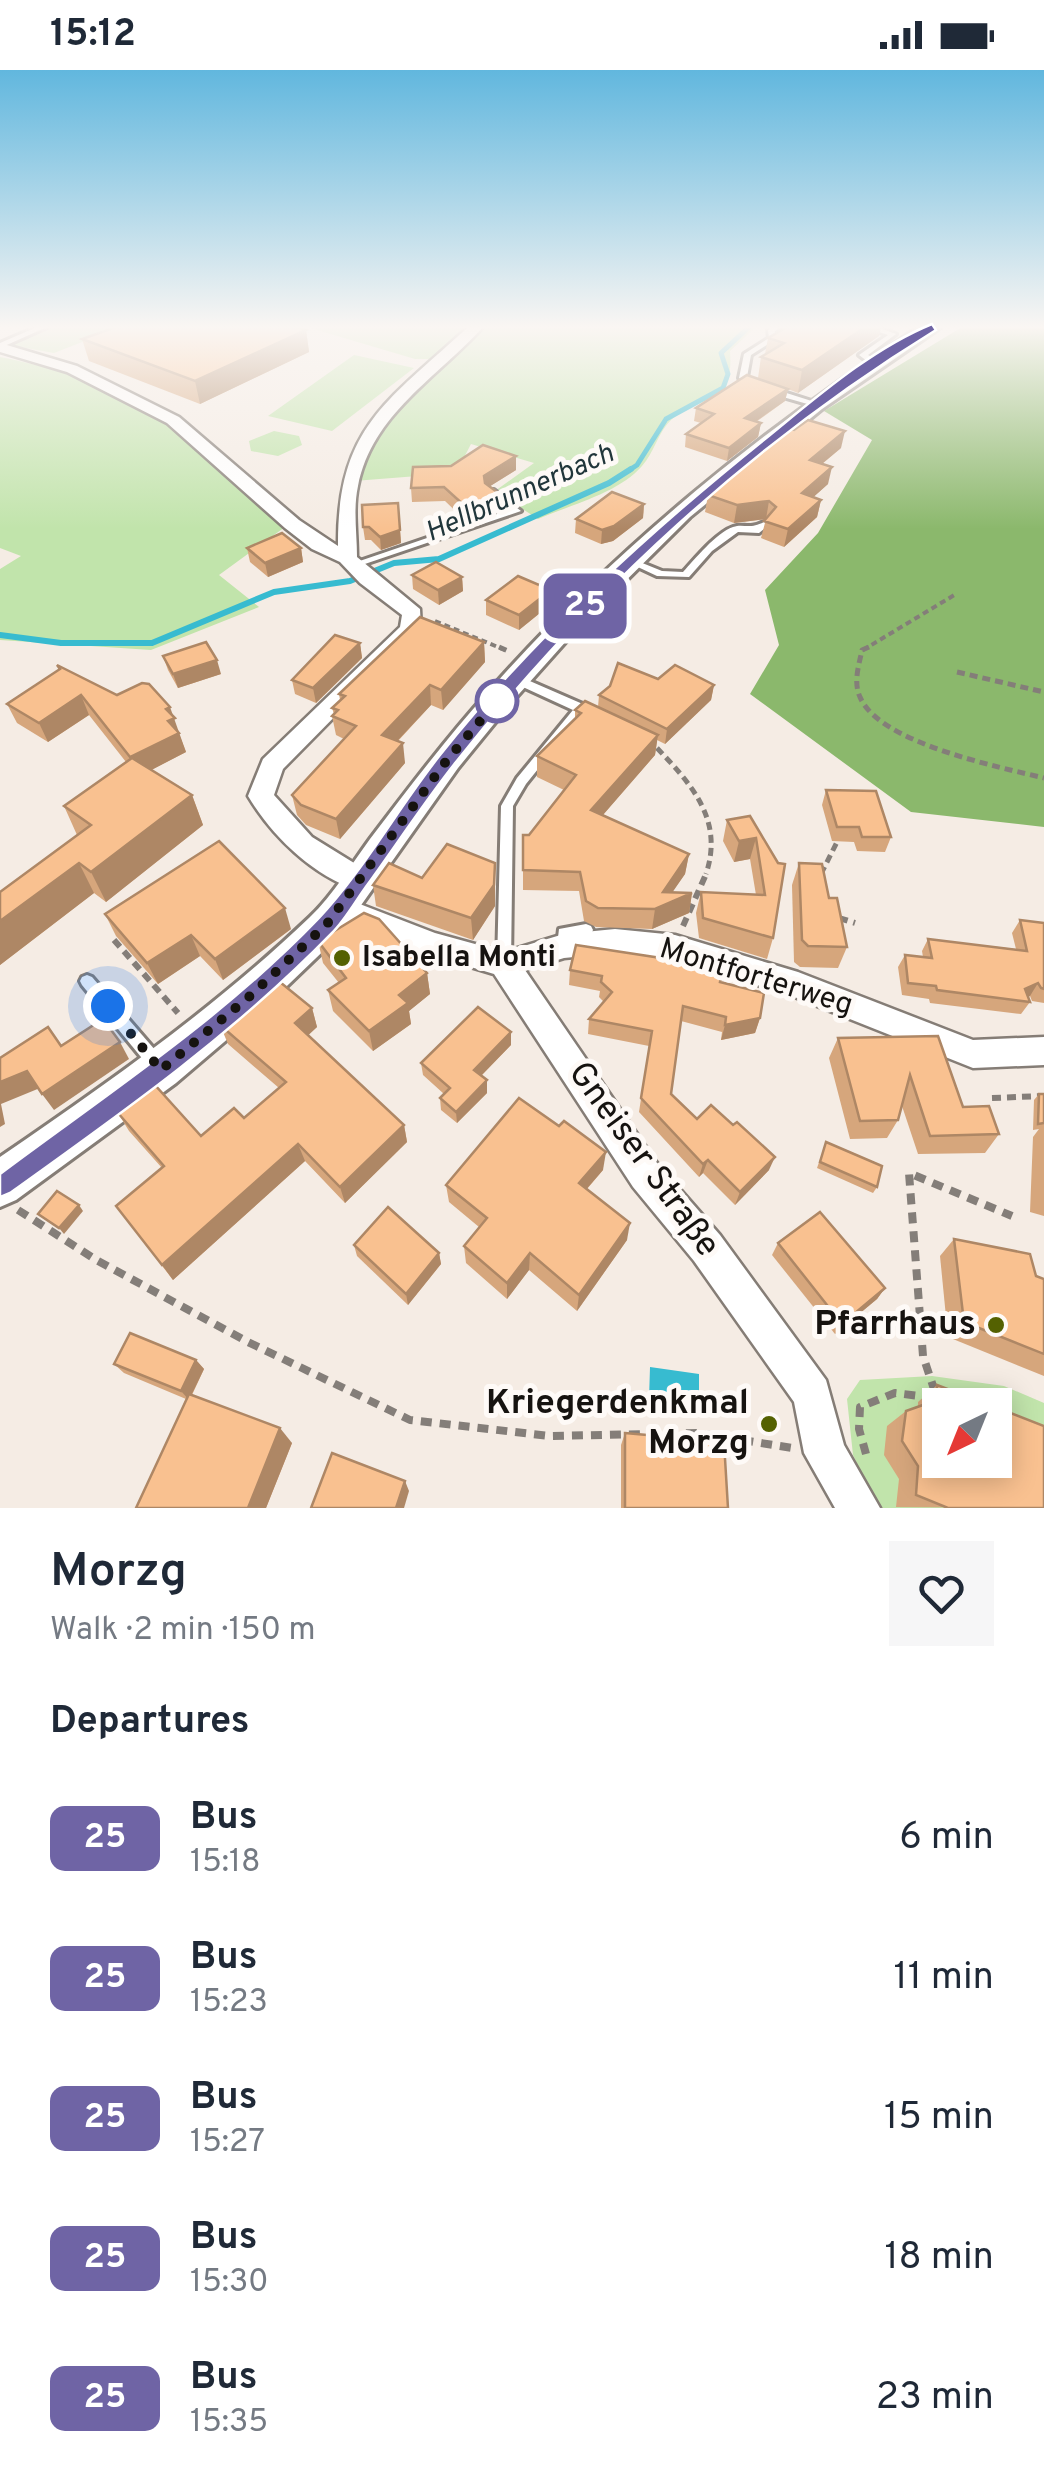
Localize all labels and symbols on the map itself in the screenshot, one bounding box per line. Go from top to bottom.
water label: Hellbrunnerbach [420,436,620,552]
line badge: 25 [540,574,630,638]
unlabelled marker [476,680,518,722]
street label: Montforterweg [655,931,857,1025]
place label: Isabella Monti [362,940,556,977]
marker: Isabella Monti [331,947,353,969]
your location [83,981,133,1031]
street label: Gneiser Straße [557,1054,729,1266]
place label: Pfarrhaus [814,1303,976,1347]
marker: Pfarrhaus [985,1314,1007,1336]
place label: Kriegerdenkmal Morzg [486,1382,749,1466]
north arrow [922,1388,1012,1478]
marker: Kriegerdenkmal Morzg [758,1413,780,1435]

